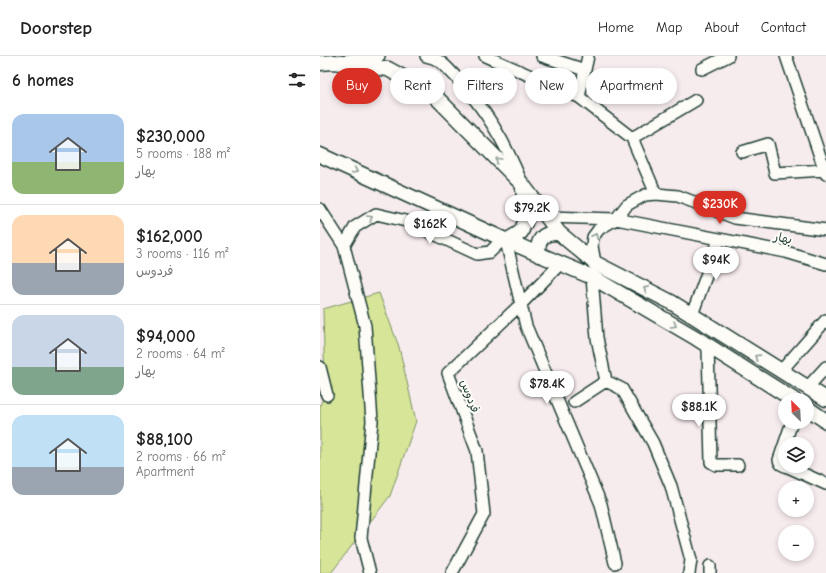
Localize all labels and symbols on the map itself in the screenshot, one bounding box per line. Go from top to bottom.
one-way arrow [495,157,503,165]
one-way arrow [351,166,359,174]
pin: $230K [692,191,748,225]
pin: $79.2K [499,195,565,229]
pin: $162K [402,211,458,245]
one-way arrow [366,216,373,223]
street label: بهار [771,229,793,248]
one-way arrow [590,233,598,240]
pin: $94K [692,247,740,281]
one-way arrow [643,286,650,294]
one-way arrow [670,320,677,327]
one-way arrow [754,354,761,361]
pin: $78.4K [514,371,580,405]
street label: فردوس [457,377,482,415]
north arrow [778,393,814,429]
pin: $88.1K [666,394,732,428]

